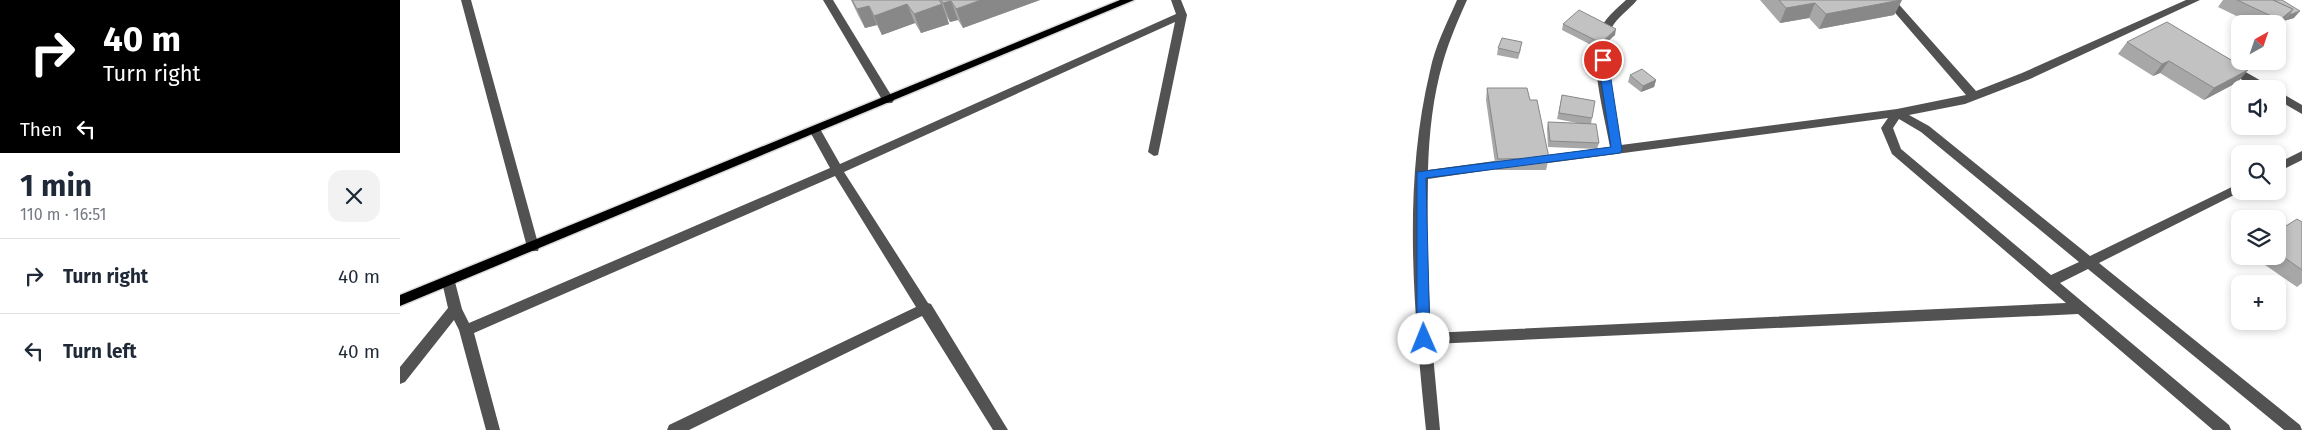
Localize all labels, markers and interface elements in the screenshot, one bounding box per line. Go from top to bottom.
north arrow [2231,15,2286,70]
map controls [2231,15,2286,330]
text: 40 m [103,18,181,60]
icon: right [20,20,85,85]
pin [1582,39,1624,81]
icon: arrive [1589,46,1617,74]
text: Turn right [103,60,200,87]
button: sound [2231,80,2286,135]
icon: left [72,115,100,143]
text: Then [20,118,62,141]
button: search [2231,145,2286,200]
text: 1 min [20,168,92,204]
button: close [328,170,380,222]
text: 110 m · 16:51 [20,205,106,224]
button: layers [2231,210,2286,265]
icon: right [20,262,48,290]
text: Turn right [63,265,148,288]
text: 40 m [338,265,380,288]
button: + [2231,275,2286,330]
position arrow [1397,312,1449,364]
icon: left [20,337,48,365]
text: Turn left [63,340,137,363]
text: 40 m [338,340,380,363]

